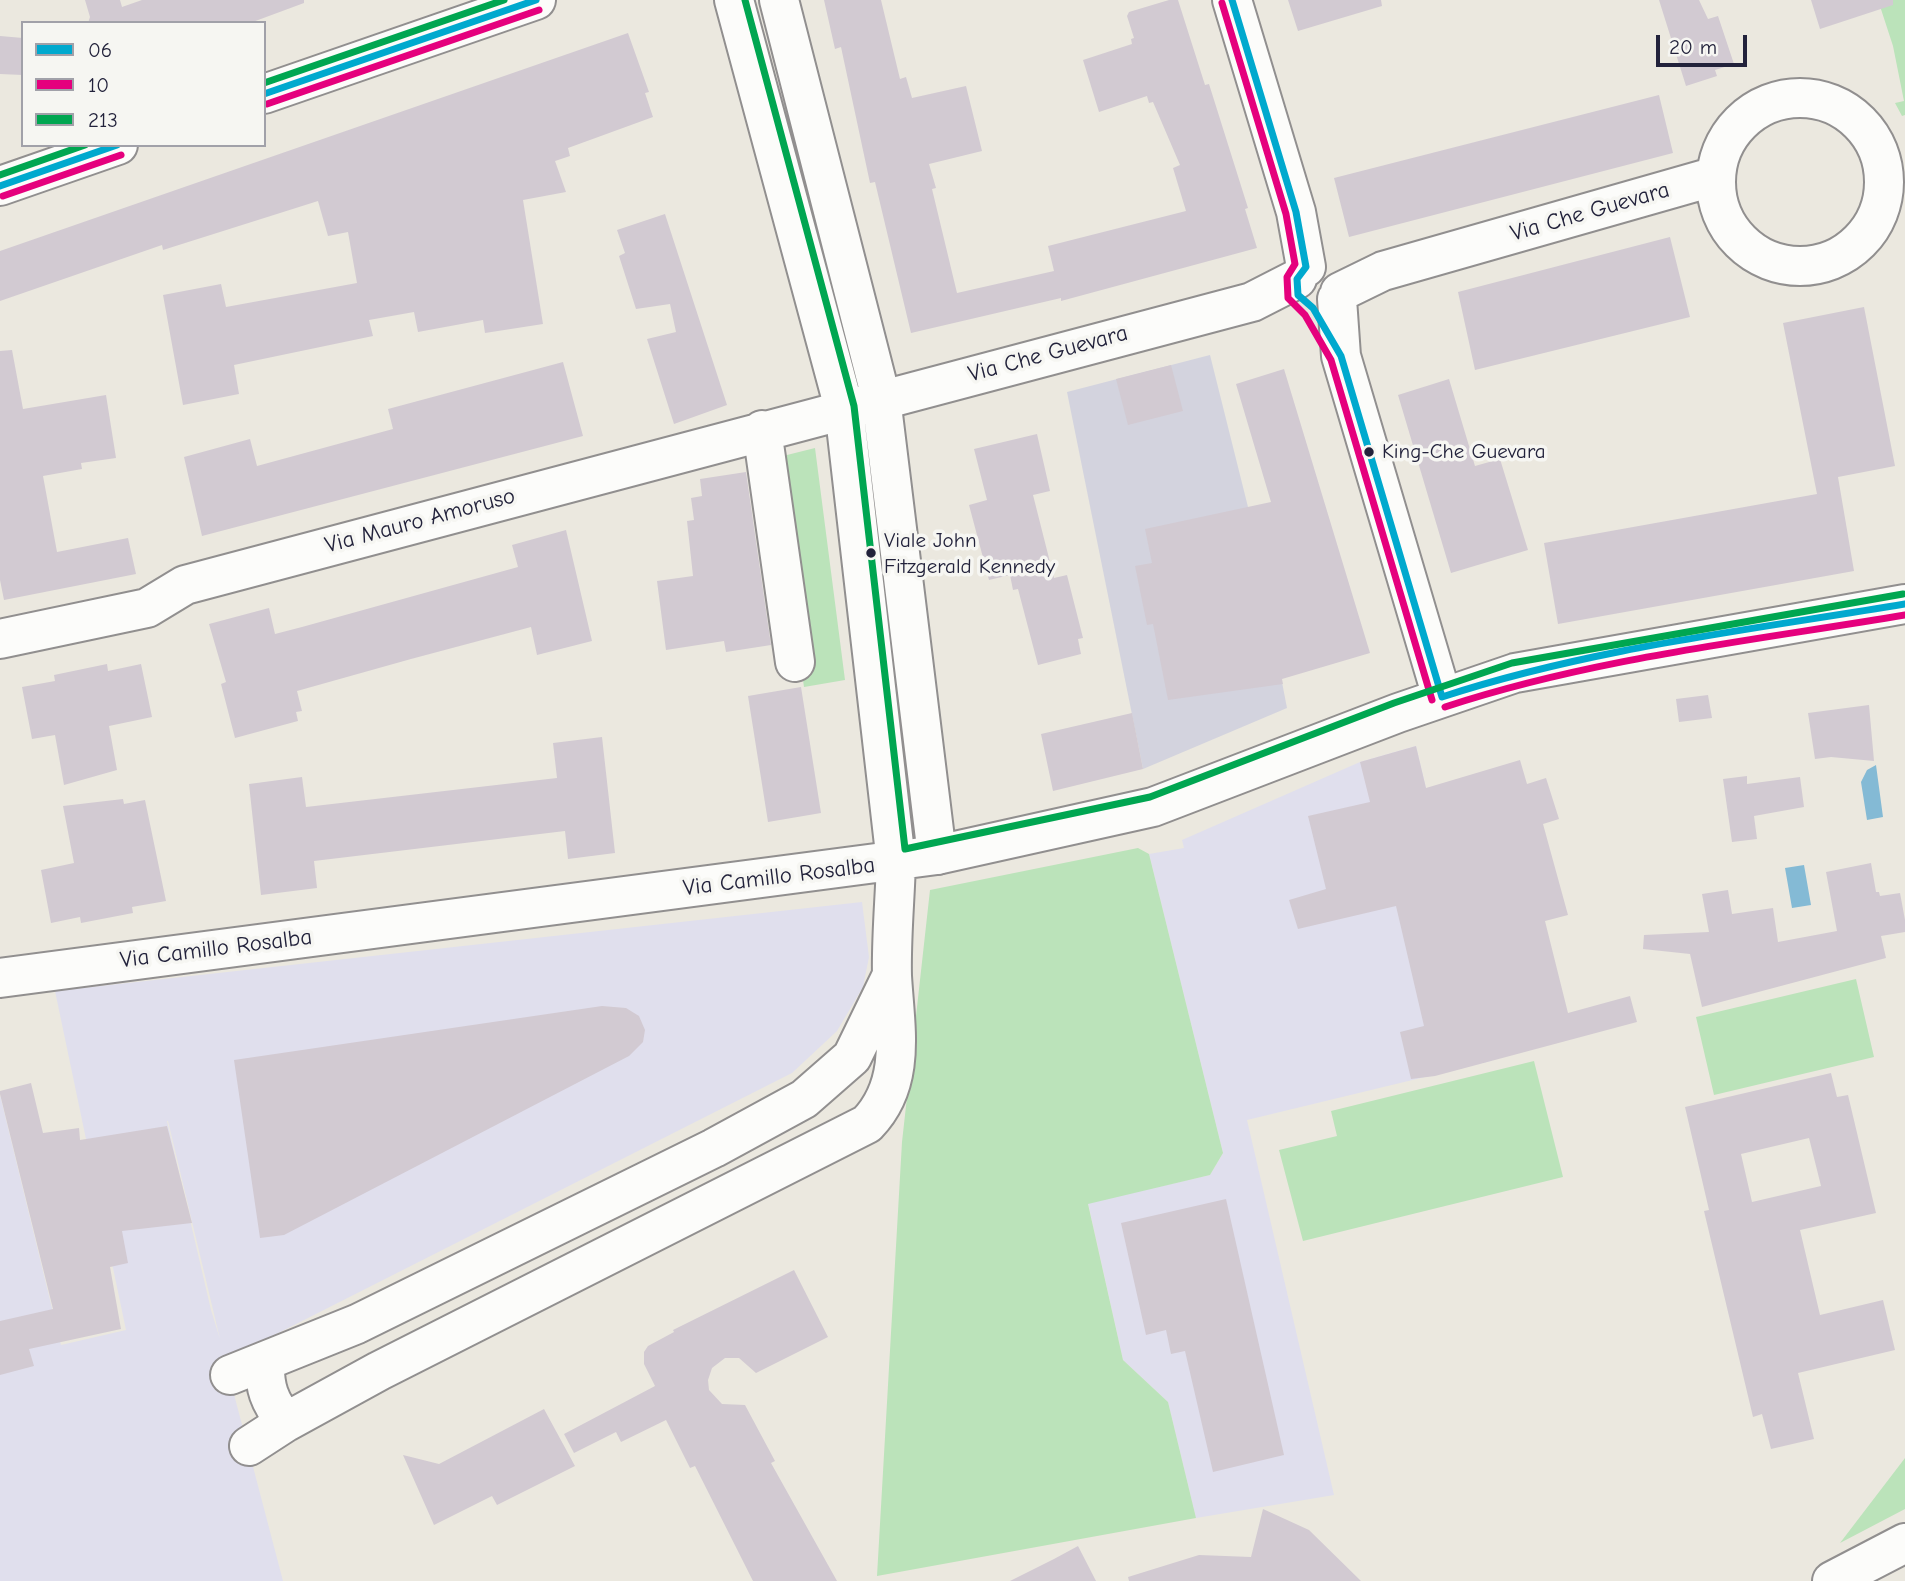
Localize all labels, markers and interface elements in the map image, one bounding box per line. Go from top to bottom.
legend [21,21,266,147]
scale bar [1660,21,1751,65]
text: 20 m [1669,35,1717,59]
text: 06 [88,38,112,62]
text: 10 [88,73,109,97]
text: 213 [88,108,118,132]
street label: Via Che Guevara [1507,176,1673,248]
street label: Via Che Guevara [965,319,1131,389]
place label: King-Che Guevara [1382,439,1546,465]
marker: King-Che Guevara [1362,445,1376,459]
street label: Via Mauro Amoruso [322,482,518,560]
place label: Viale John Fitzgerald Kennedy [884,528,1055,578]
marker: Viale John Fitzgerald Kennedy [864,546,878,560]
street label: Via Camillo Rosalba [681,852,877,902]
street label: Via Camillo Rosalba [118,924,314,974]

